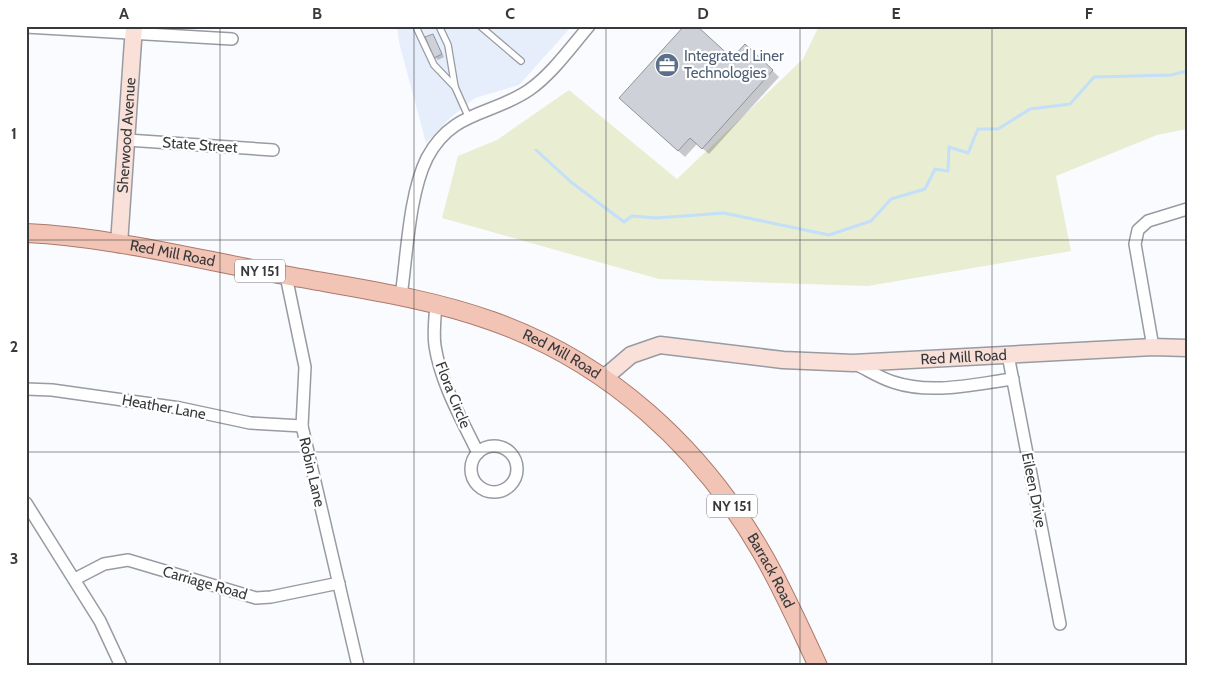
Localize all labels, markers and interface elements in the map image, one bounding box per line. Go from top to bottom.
text: A [119,4,129,23]
text: B [312,4,322,23]
text: C [505,4,515,23]
text: D [697,4,709,23]
text: E [891,4,901,23]
text: F [1085,4,1094,23]
place label: Integrated Liner Technologies [684,47,784,82]
office icon: Integrated Liner Technologies [654,52,680,78]
street label: Sherwood Avenue [114,77,139,194]
text: 1 [11,124,17,143]
street label: State Street [162,133,238,157]
street label: Red Mill Road [128,236,217,270]
road number: NY 151 [235,260,285,282]
street label: Red Mill Road [520,325,604,383]
text: 2 [10,337,18,356]
street label: Red Mill Road [920,346,1007,368]
street label: Flora Circle [432,359,475,431]
street label: Heather Lane [121,391,208,423]
street label: Robin Lane [295,435,329,509]
street label: Eileen Drive [1018,451,1050,529]
road number: NY 151 [707,494,757,518]
street label: Barrack Road [743,530,798,611]
text: 3 [10,549,18,568]
street label: Carriage Road [161,562,249,604]

